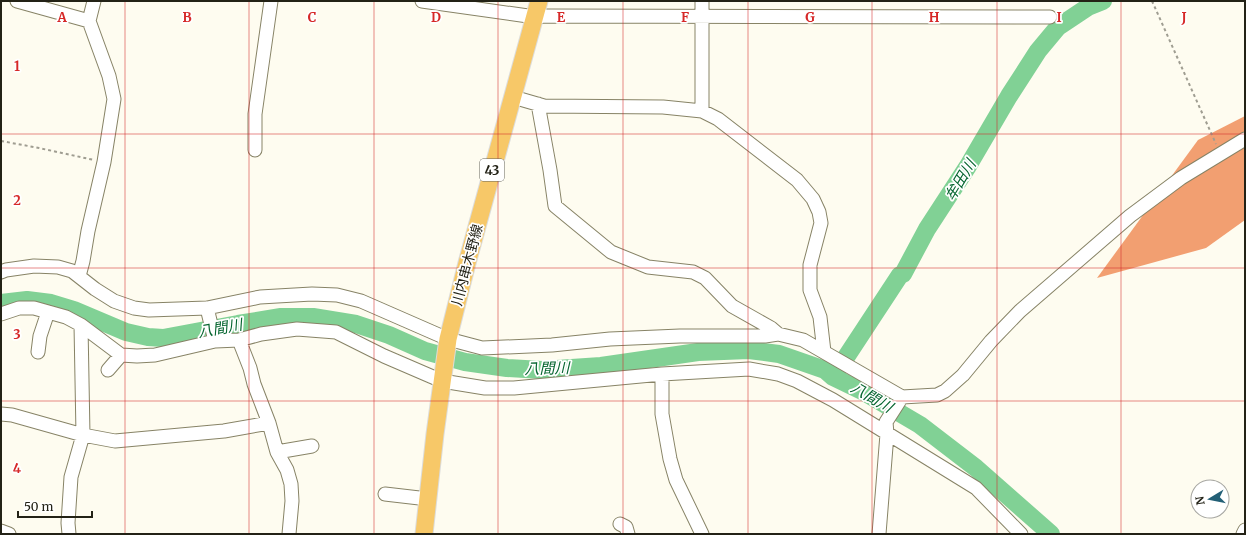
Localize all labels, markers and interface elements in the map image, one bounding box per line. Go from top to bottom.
text: A [56,9,67,26]
text: B [182,9,192,26]
text: C [308,9,317,26]
text: D [431,9,441,26]
text: E [557,9,566,26]
text: F [681,9,689,26]
text: G [805,9,815,26]
text: H [929,9,940,26]
text: I [1056,9,1062,26]
text: J [1180,9,1187,26]
text: 1 [14,58,20,75]
water label: 牟田川 [940,154,981,204]
road number: 43 [480,159,504,181]
text: 2 [13,192,21,209]
street label: 川内串木野線 [447,222,487,308]
water label: 八間川 [196,314,246,341]
text: 3 [13,326,21,343]
water label: 八間川 [524,358,572,378]
water label: 八間川 [848,378,898,417]
text: 4 [13,460,22,477]
north arrow [1190,479,1230,519]
scale bar [18,493,92,519]
text: N [1192,495,1208,506]
text: 50 m [24,499,53,514]

